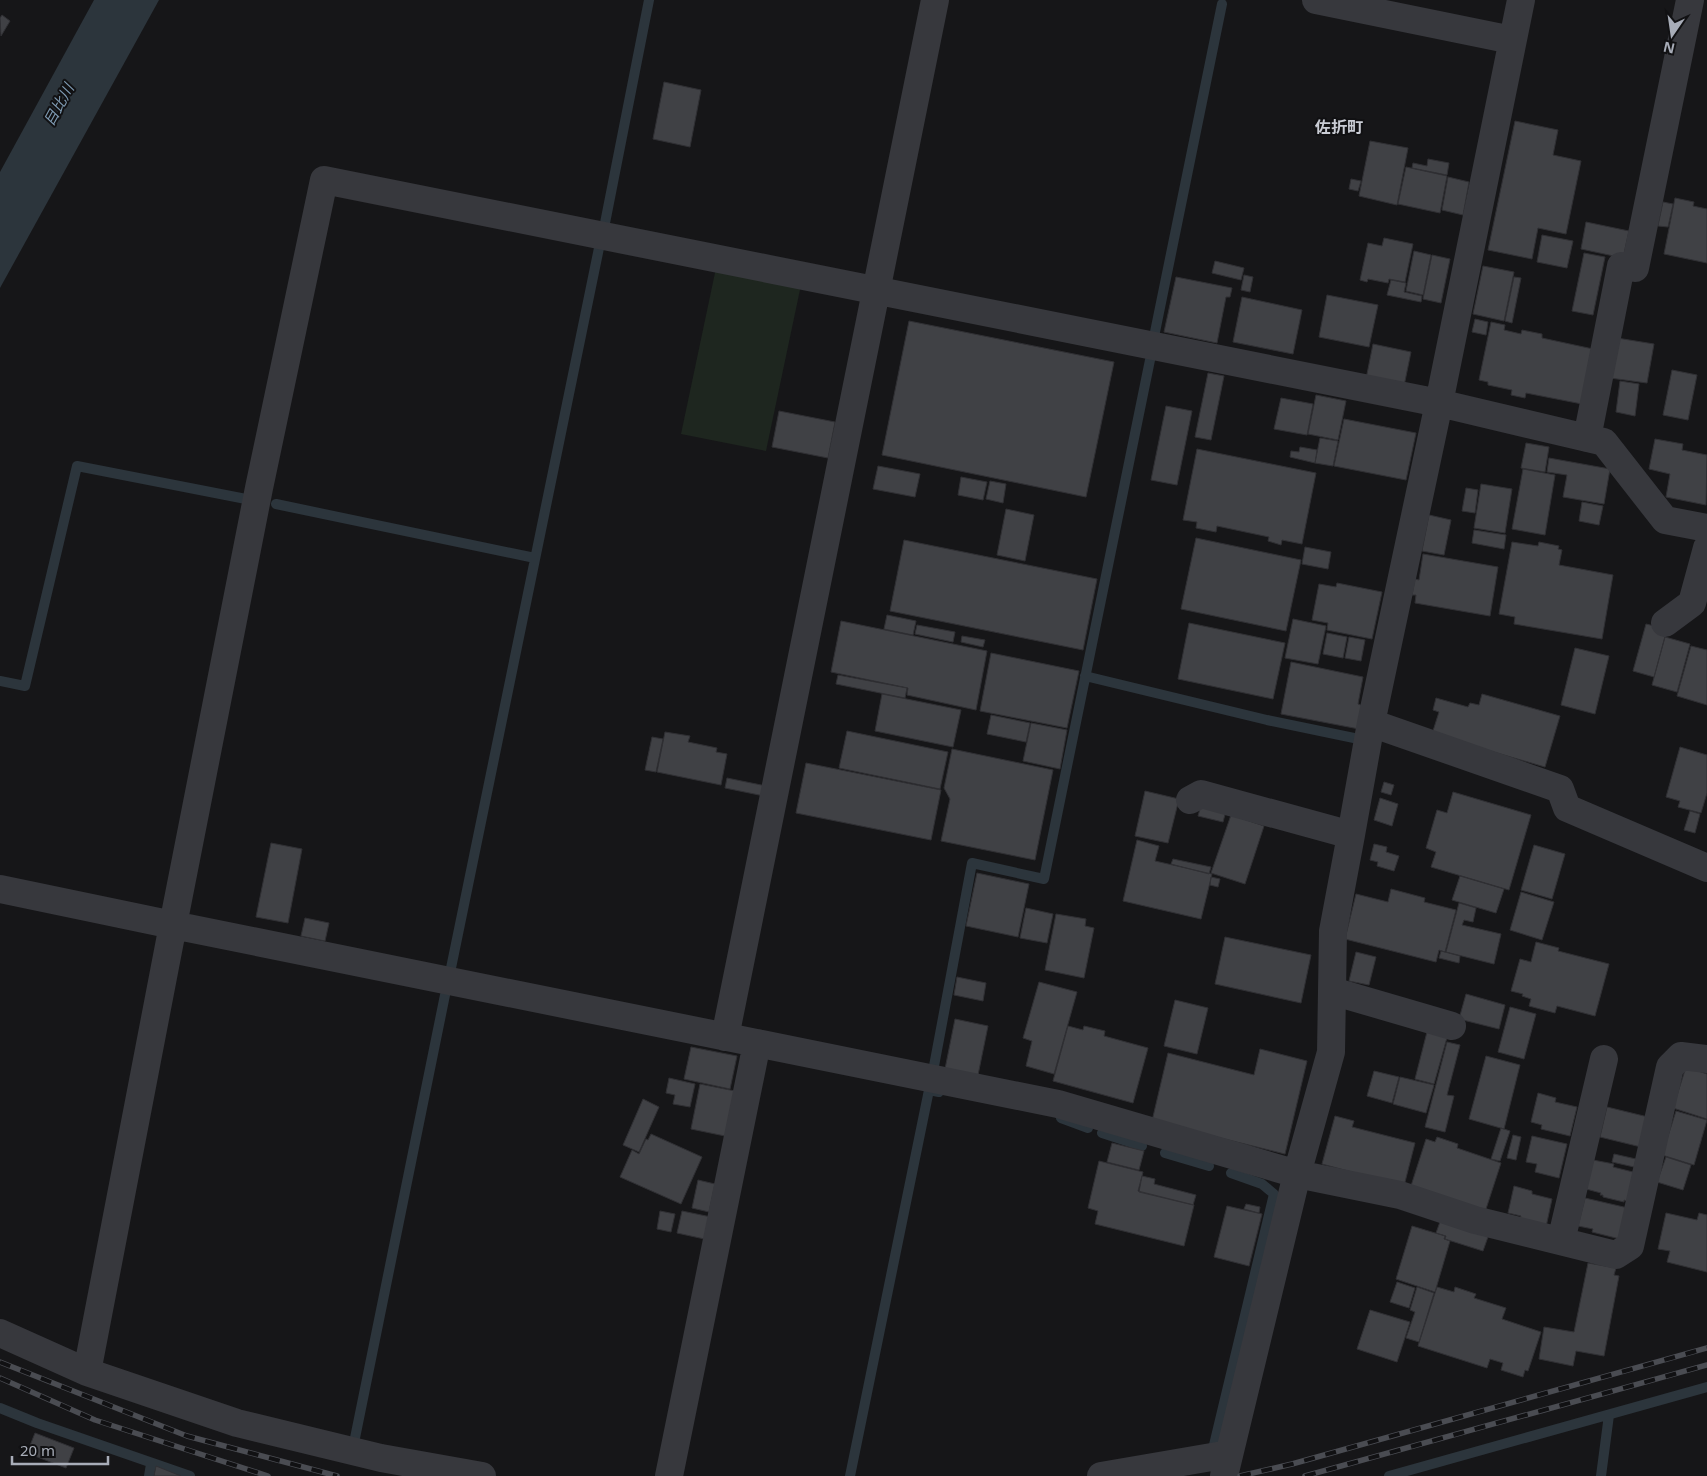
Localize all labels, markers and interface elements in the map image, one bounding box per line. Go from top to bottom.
north arrow [1647,10,1697,60]
text: N [1661,38,1677,59]
water label: 目比川 [38,78,79,129]
district label: 佐折町 [1314,116,1363,138]
scale bar [12,1434,109,1466]
text: 20 m [20,1440,55,1460]

